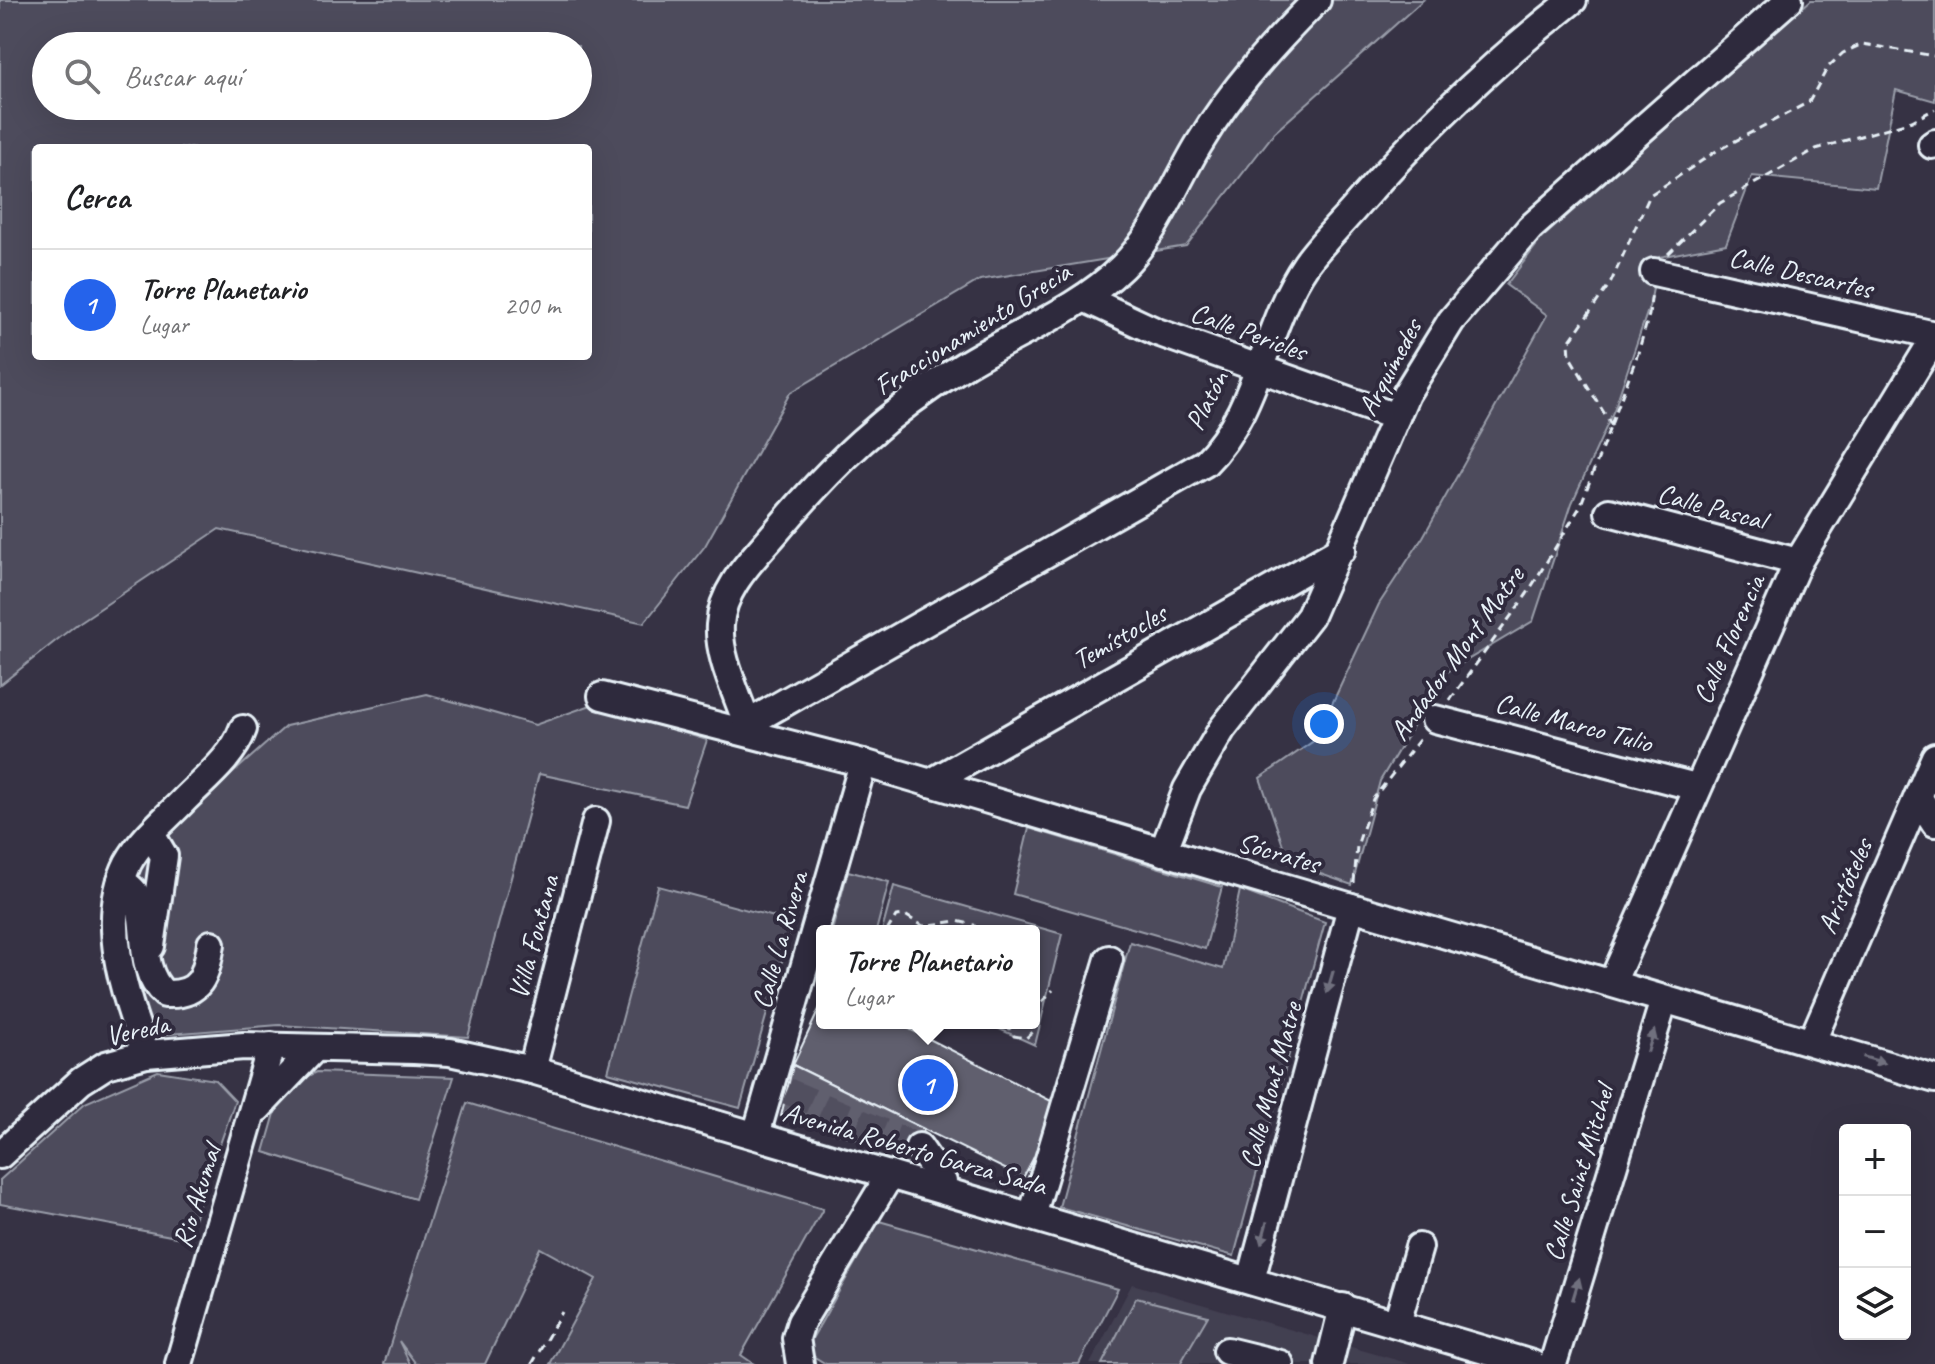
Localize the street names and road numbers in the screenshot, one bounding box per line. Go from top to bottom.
street label: Calle Descartes [1726,239,1878,306]
street label: Fraccionamiento Grecia [867,253,1079,403]
street label: Calle Pericles [1186,294,1314,369]
street label: Arquímedes [1349,311,1431,422]
street label: Platón [1177,363,1237,436]
street label: Calle Pascal [1654,475,1775,539]
street label: Andador Mont Matre [1381,558,1532,747]
street label: Calle Florencia [1685,567,1773,709]
street label: Temístocles [1066,594,1175,677]
street label: Calle Marco Tulio [1492,685,1658,761]
street label: Sócrates [1234,824,1326,882]
street label: Aristóteles [1809,831,1881,939]
street label: Calle La Rivera [743,865,816,1012]
street label: Villa Fontana [500,870,567,1003]
street label: Calle Mont Matre [1232,997,1310,1172]
street label: Vereda [102,1005,174,1053]
street label: Calle Saint Mitchel [1535,1076,1623,1265]
street label: Avenida Roberto Garza Sada [779,1094,1052,1203]
street label: Rio Akumal [164,1135,230,1252]

